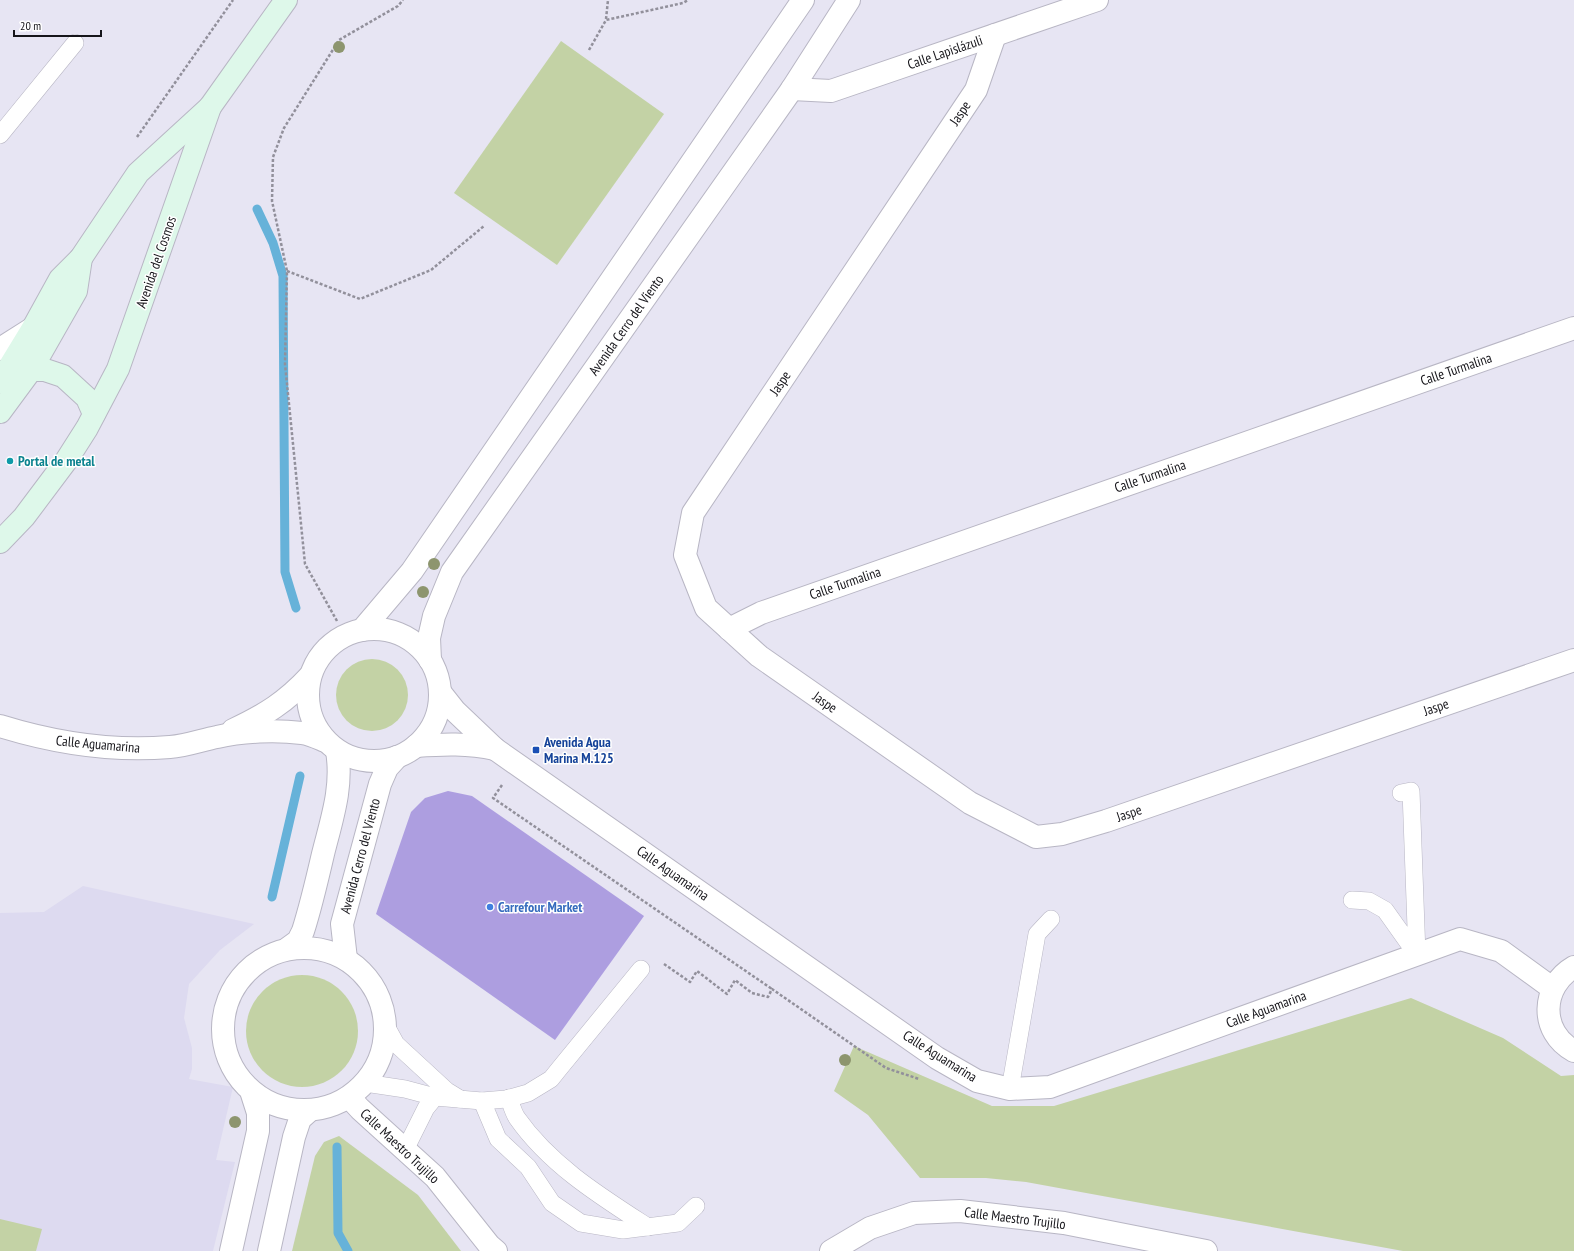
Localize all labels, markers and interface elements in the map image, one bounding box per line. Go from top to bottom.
scale bar [14,12,101,38]
text: 20 m [20,18,41,33]
street label: Calle Lapislázuli [905,31,985,73]
street label: Jaspe [945,97,975,129]
street label: Avenida del Cosmos [132,213,180,310]
street label: Avenida Cerro del Viento [585,271,667,379]
street label: Calle Turmalina [1418,348,1494,390]
street label: Jaspe [765,367,795,399]
place label: Portal de metal [18,452,95,470]
street label: Calle Turmalina [1112,455,1188,497]
marker: Portal de metal [5,456,15,466]
street label: Calle Turmalina [807,562,883,604]
street label: Jaspe [809,687,841,717]
street label: Jaspe [1420,694,1451,720]
street label: Calle Aguamarina [55,731,141,757]
place label: Avenida Agua Marina M.125 [543,733,614,767]
marker: Avenida Agua Marina M.125 [531,745,541,755]
street label: Avenida Cerro del Viento [336,796,384,916]
street label: Jaspe [1113,800,1144,826]
street label: Calle Aguamarina [633,841,713,905]
place label: Carrefour Market [498,898,582,916]
marker: Carrefour Market [485,902,495,912]
street label: Calle Aguamarina [1223,986,1309,1032]
street label: Calle Aguamarina [900,1026,980,1086]
street label: Calle Maestro Trujillo [357,1105,443,1187]
street label: Calle Maestro Trujillo [963,1203,1067,1233]

